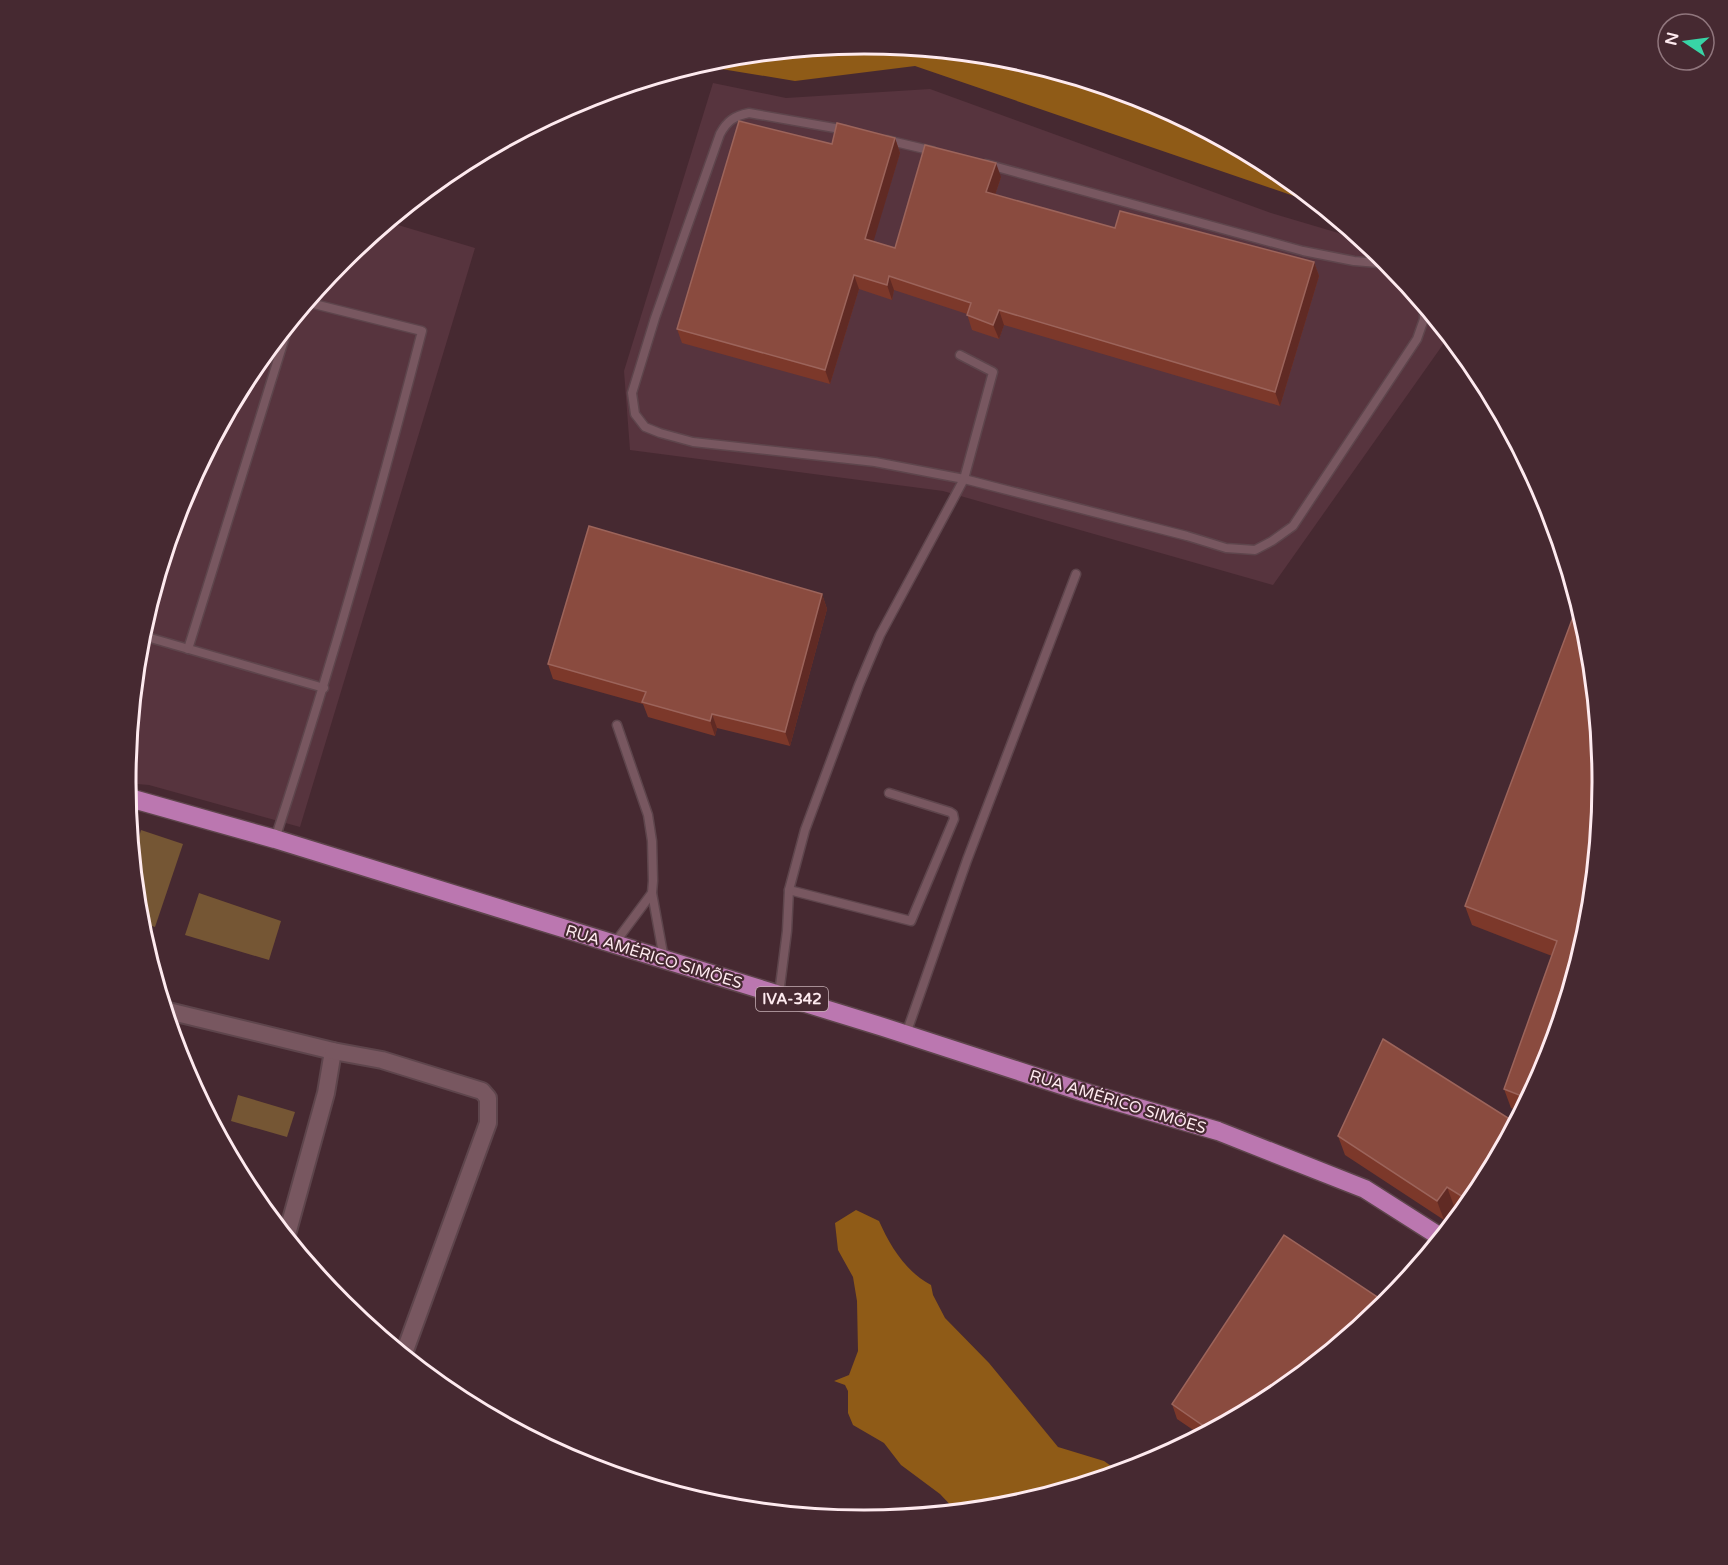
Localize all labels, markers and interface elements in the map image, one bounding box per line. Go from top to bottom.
north arrow [1656,12,1716,72]
text: N [1661,30,1684,47]
street label: RUA AMÉRICO SIMÕES [563,921,745,993]
road number: IVA-342 [756,987,828,1011]
street label: RUA AMÉRICO SIMÕES [1027,1066,1209,1138]

